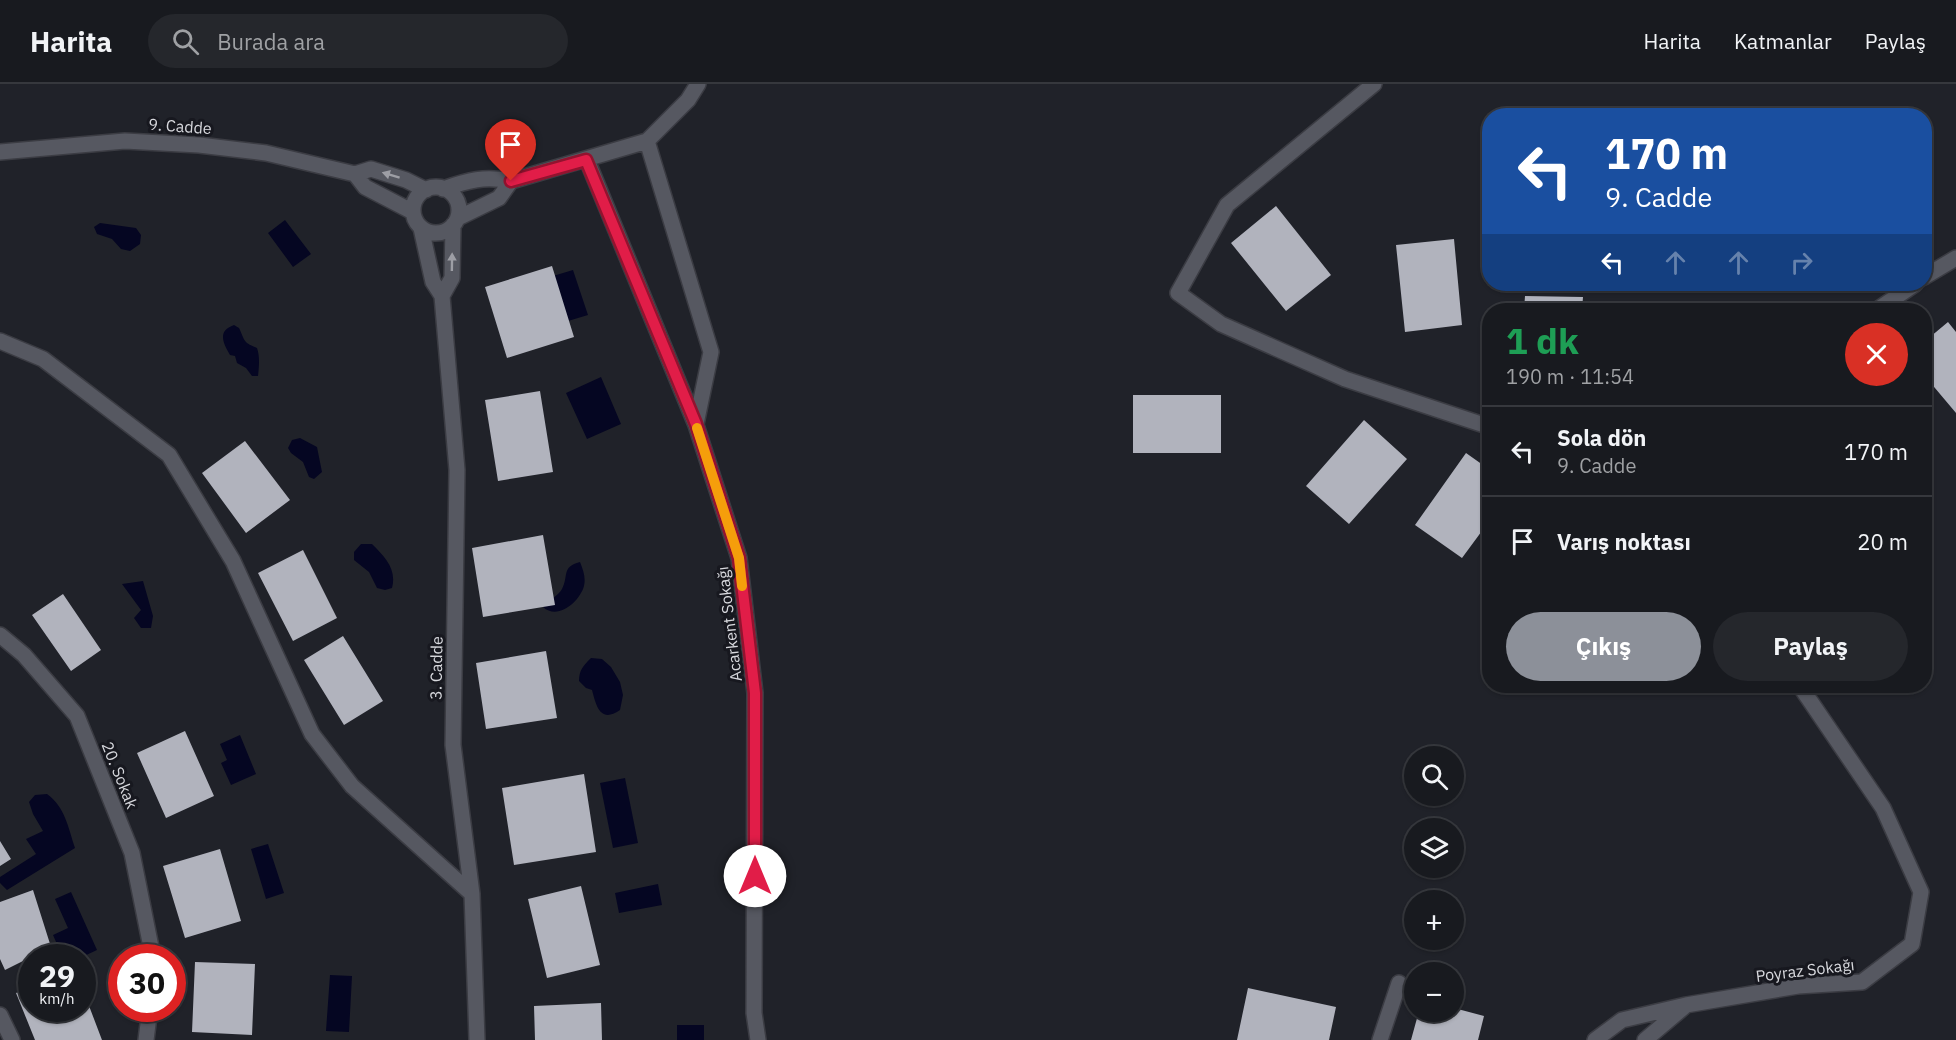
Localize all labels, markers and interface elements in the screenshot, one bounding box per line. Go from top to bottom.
search box [148,14,568,68]
text: Harita [30,23,112,60]
icon: search [169,25,202,58]
text: Burada ara [217,27,325,56]
text: Harita [1643,27,1701,55]
text: Katmanlar [1734,27,1832,55]
text: Paylaş [1865,27,1926,55]
street label: 9. Cadde [148,114,213,138]
pin [485,119,536,181]
text: 170 m [1605,126,1728,181]
icon: arrive [494,128,527,161]
icon: left [1506,132,1584,210]
one-way arrow [382,170,400,179]
text: 9. Cadde [1605,179,1712,214]
icon: left [1596,246,1629,279]
icon: ahead [1659,246,1692,279]
icon: ahead [1722,246,1755,279]
icon: right [1785,246,1818,279]
one-way arrow [447,252,457,271]
text: 1 dk [1506,317,1579,364]
button: close [1845,323,1908,386]
text: 190 m · 11:54 [1506,363,1634,390]
text: Sola dön [1557,423,1646,452]
icon: left [1506,435,1539,468]
text: 170 m [1844,437,1908,466]
text: 9. Cadde [1557,452,1636,479]
icon: arrive [1506,525,1539,558]
text: Varış noktası [1557,527,1691,556]
text: 20 m [1857,527,1908,556]
street label: Acarkent Sokağı [712,565,746,683]
button: Çıkış [1506,612,1701,681]
button: Paylaş [1713,612,1908,681]
street label: 3. Cadde [425,636,447,700]
street label: 20. Sokak [97,738,143,812]
map controls [1404,746,1464,1022]
button: search [1404,746,1464,806]
button: layers [1404,818,1464,878]
position arrow [723,844,787,908]
button: + [1404,890,1464,950]
speed limit sign: 30 [108,944,186,1022]
street label: Poyraz Sokağı [1754,954,1856,986]
text: 29 [39,956,75,995]
button: − [1404,962,1464,1022]
text: km/h [39,989,75,1008]

